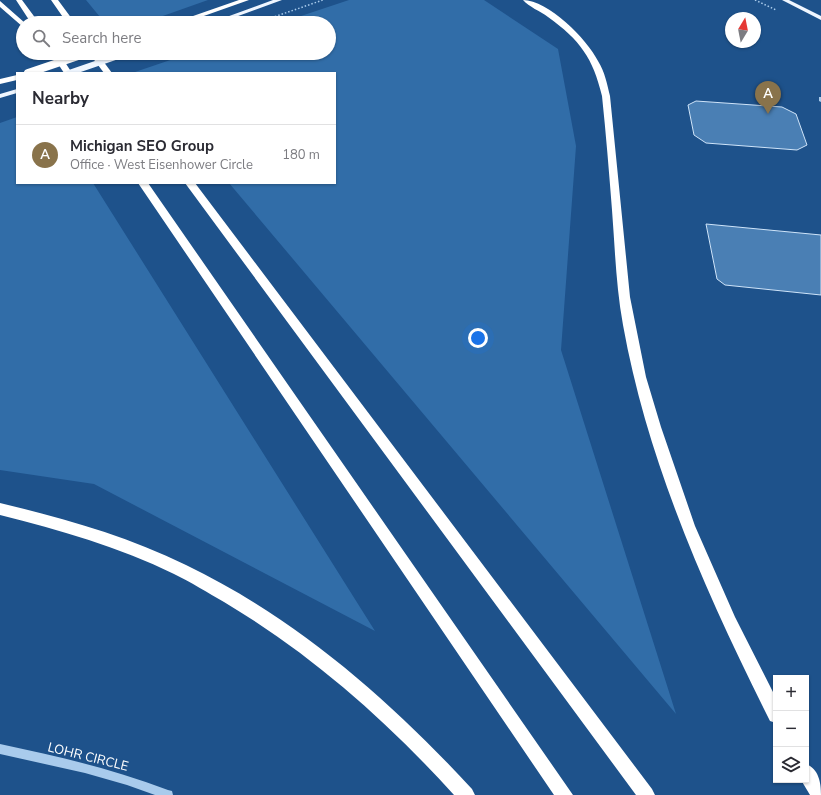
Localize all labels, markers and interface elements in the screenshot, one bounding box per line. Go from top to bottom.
north arrow [725,12,761,48]
search box [16,16,336,60]
icon: search [30,27,52,49]
text: Search here [62,28,142,48]
pin: A [755,81,781,114]
text: Nearby [32,87,89,110]
text: Michigan SEO Group [70,136,214,156]
text: A [40,146,50,164]
text: 180 m [282,146,320,164]
text: Office · West Eisenhower Circle [70,156,253,174]
your location [468,328,488,348]
map controls [773,675,809,783]
button: + [773,675,809,711]
button: − [773,711,809,747]
street label: LOHR CIRCLE [46,738,130,776]
button: layers [773,747,809,783]

